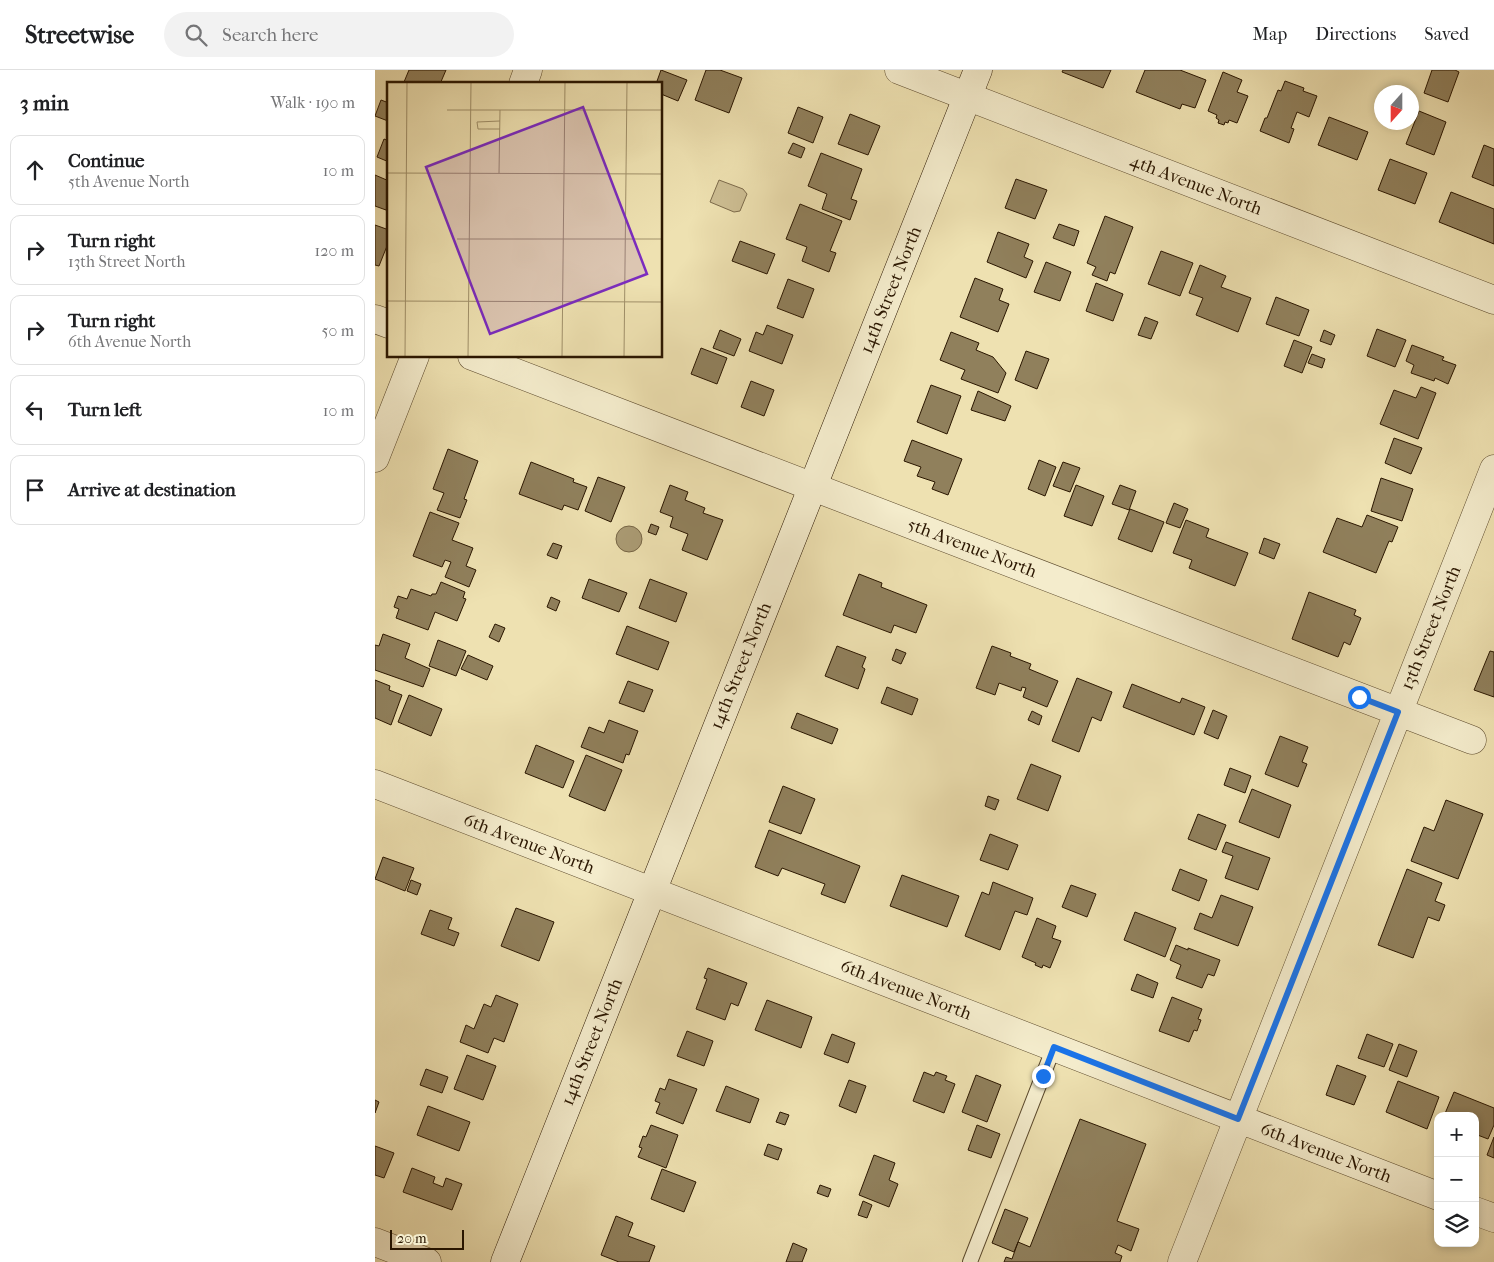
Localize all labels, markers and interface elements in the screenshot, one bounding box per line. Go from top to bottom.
search box [164,12,514,57]
text: Streetwise [25,21,134,49]
icon: search [182,21,210,49]
text: Search here [222,24,318,46]
text: Map [1253,24,1287,45]
text: Directions [1315,24,1396,45]
text: Saved [1424,24,1469,45]
inset map [387,82,663,358]
north arrow [1374,85,1419,130]
text: 3 min [20,91,69,115]
text: Walk · 190 m [271,93,355,112]
text: Continue [68,150,144,172]
street label: 4th Avenue North [1127,150,1265,220]
icon: ahead [21,156,49,184]
text: 10 m [323,161,354,180]
text: 5th Avenue North [68,172,190,191]
street label: 14th Street North [856,223,926,357]
text: Turn right [68,230,155,252]
icon: right [21,236,49,264]
text: 120 m [315,241,354,260]
text: 13th Street North [68,252,186,271]
text: Turn right [68,310,155,332]
icon: right [21,316,49,344]
text: 50 m [322,321,354,340]
text: 6th Avenue North [68,332,191,351]
icon: left [21,396,49,424]
text: Turn left [68,399,142,421]
text: 10 m [323,401,354,420]
icon: arrive [21,476,49,504]
text: Arrive at destination [68,479,236,501]
street label: 5th Avenue North [904,514,1040,582]
street label: 13th Street North [1397,563,1465,693]
street label: 14th Street North [706,599,776,733]
route start [1348,686,1371,709]
street label: 6th Avenue North [460,809,598,879]
street label: 6th Avenue North [837,955,975,1025]
street label: 14th Street North [557,975,627,1109]
route end [1032,1065,1055,1088]
map controls [1434,1112,1479,1247]
button: + [1434,1112,1479,1157]
street label: 6th Avenue North [1257,1118,1395,1188]
button: − [1434,1157,1479,1202]
button: layers [1434,1202,1479,1247]
scale bar [390,1227,464,1250]
text: 20 m [397,1230,427,1247]

